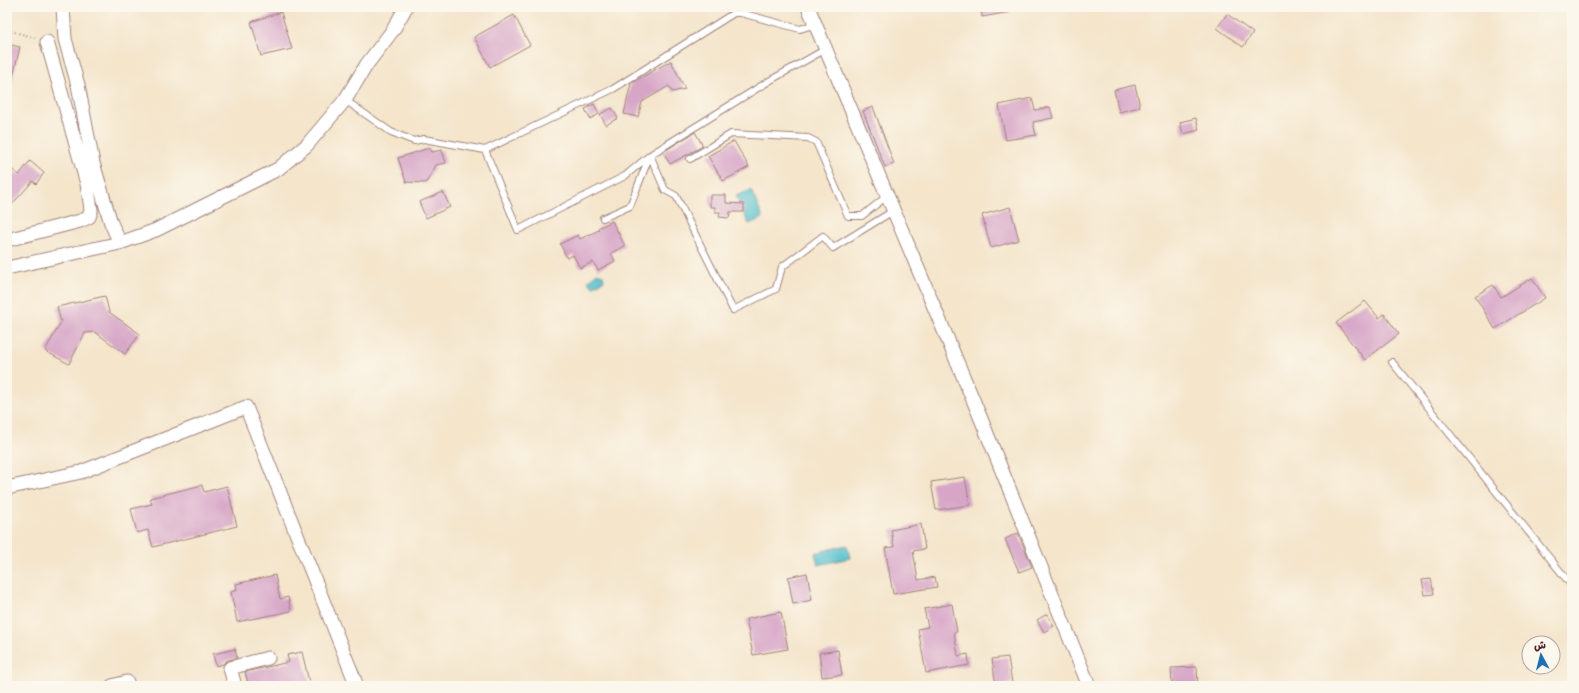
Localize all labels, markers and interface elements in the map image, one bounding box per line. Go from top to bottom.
north arrow [1521,635,1561,675]
text: ش [1533,638,1547,656]

